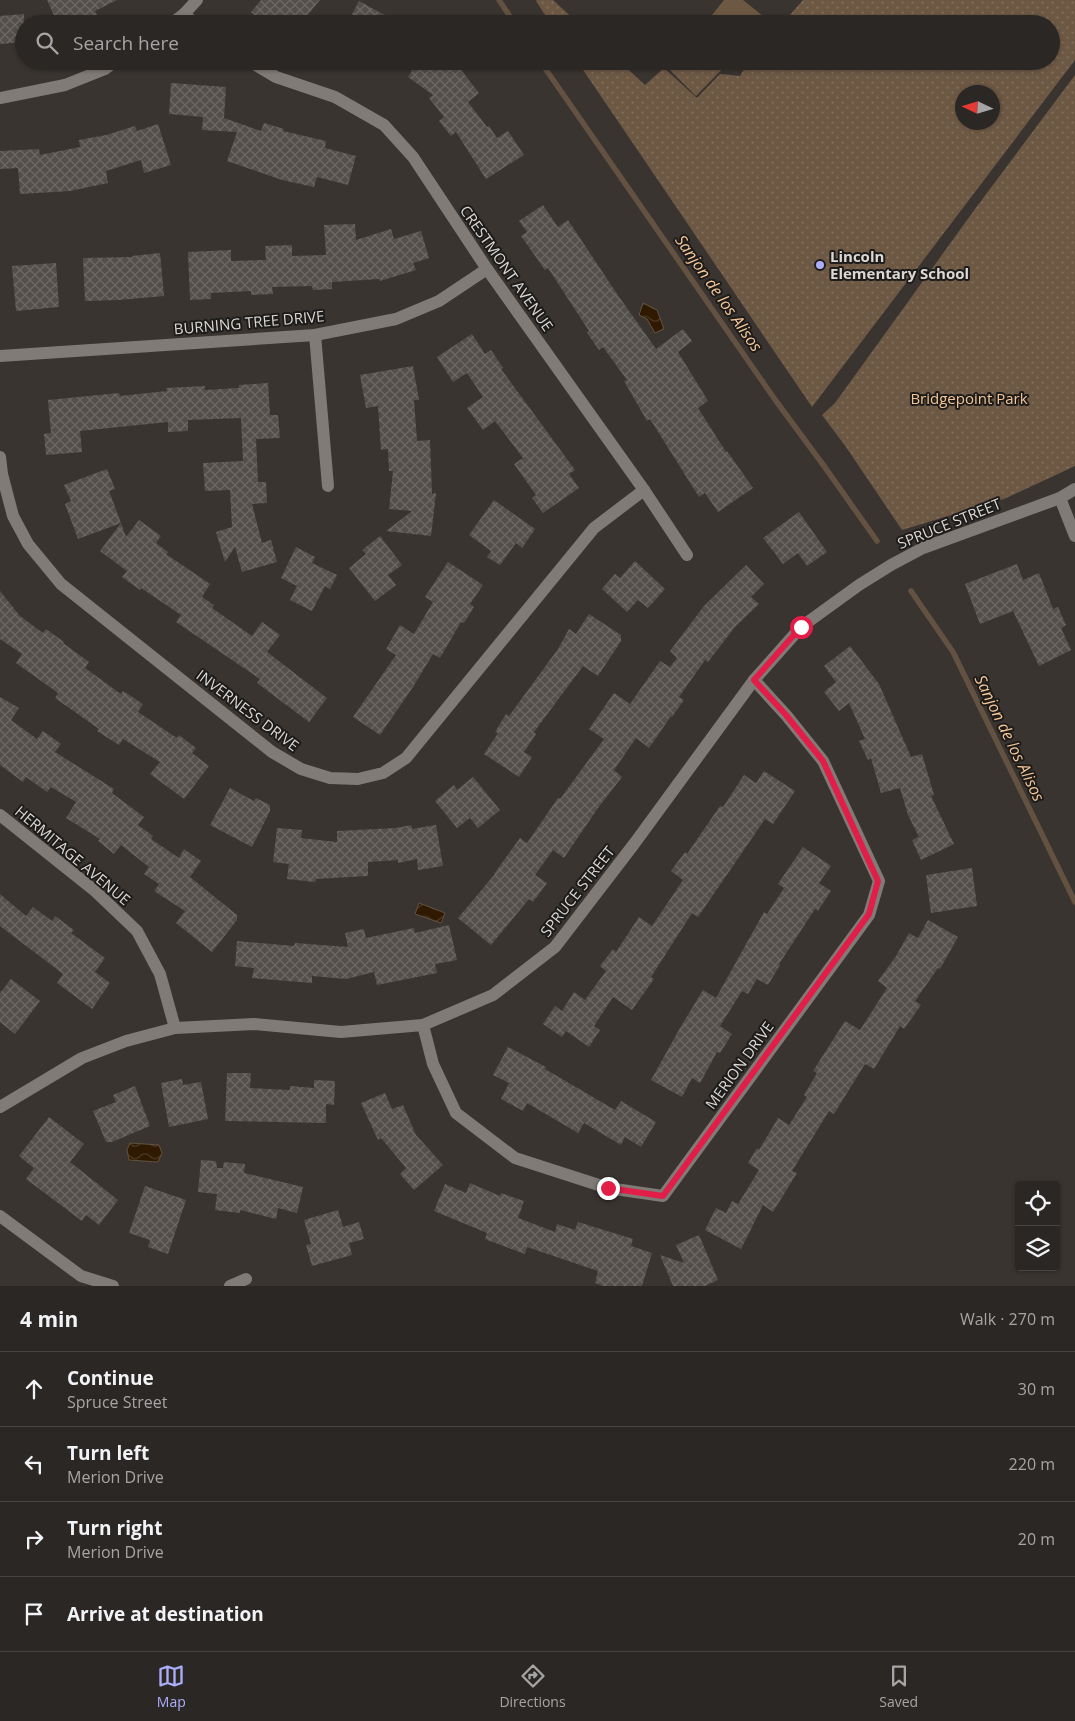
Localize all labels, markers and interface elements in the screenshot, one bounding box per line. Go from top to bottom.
search box [15,15,1060,70]
icon: search [33,29,61,57]
text: Search here [73,30,179,56]
north arrow [955,85,1000,130]
street label: CRESTMONT AVENUE [456,201,558,335]
water label: Sanjon de los Alisos [670,230,768,356]
place label: Lincoln Elementary School [830,246,969,283]
marker: Lincoln Elementary School [814,259,826,271]
street label: BURNING TREE DRIVE [173,305,325,339]
park label: Bridgepoint Park [910,388,1028,408]
street label: SPRUCE STREET [894,493,1004,553]
route start [790,616,813,639]
street label: INVERNESS DRIVE [193,665,303,755]
water label: Sanjon de los Alisos [970,671,1050,805]
street label: HERMITAGE AVENUE [11,801,135,909]
street label: SPRUCE STREET [535,841,619,940]
street label: MERION DRIVE [700,1017,778,1113]
route end [597,1177,620,1200]
map controls [1015,1181,1060,1271]
button: locate [1015,1181,1060,1226]
button: layers [1015,1226,1060,1271]
text: 4 min [20,1305,78,1333]
text: Walk · 270 m [960,1308,1055,1330]
text: Continue [67,1365,154,1391]
icon: ahead [20,1375,48,1403]
text: 30 m [1018,1378,1055,1400]
text: Spruce Street [67,1391,167,1413]
text: Turn left [67,1440,149,1466]
icon: left [20,1450,48,1478]
text: 220 m [1009,1453,1055,1475]
text: Merion Drive [67,1466,164,1488]
text: Turn right [67,1515,162,1541]
icon: right [20,1525,48,1553]
text: 20 m [1018,1528,1055,1550]
text: Merion Drive [67,1541,164,1563]
icon: arrive [20,1600,48,1628]
text: Arrive at destination [67,1601,264,1627]
tab: Map [157,1662,186,1711]
tab: Directions [499,1662,566,1711]
tab: Saved [879,1662,918,1711]

